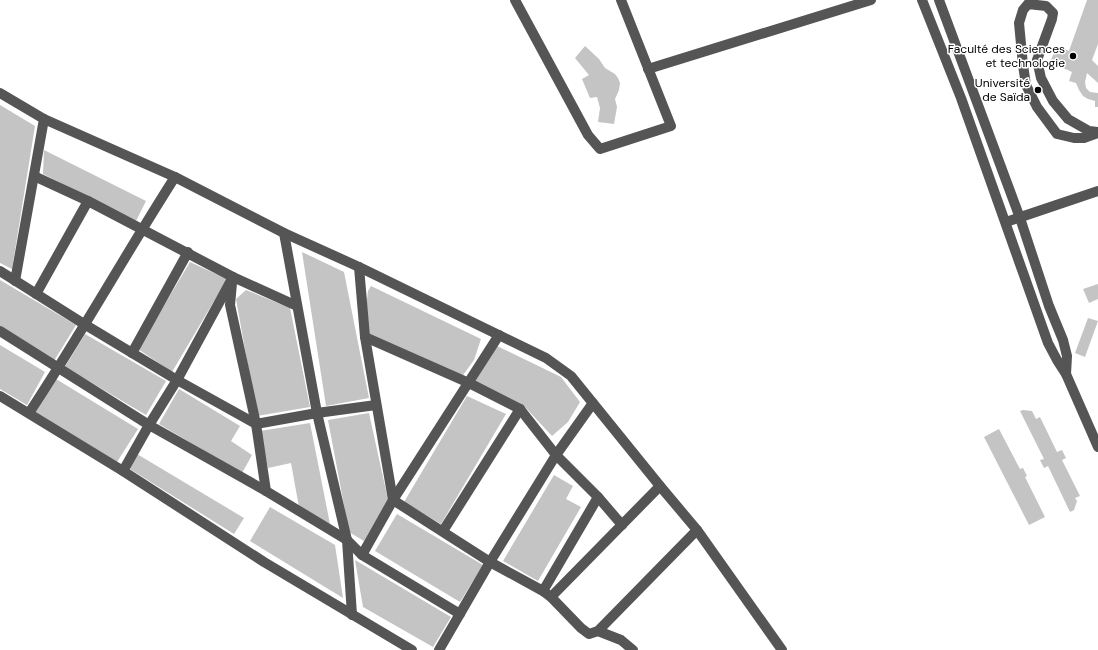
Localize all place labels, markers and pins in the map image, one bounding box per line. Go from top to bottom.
place label: Faculté des Sciences et technologie [948,41,1065,71]
marker: Faculté des Sciences et technologie [1068,51,1078,61]
place label: Université de Saïda [975,75,1030,105]
marker: Université de Saïda [1033,85,1043,95]

